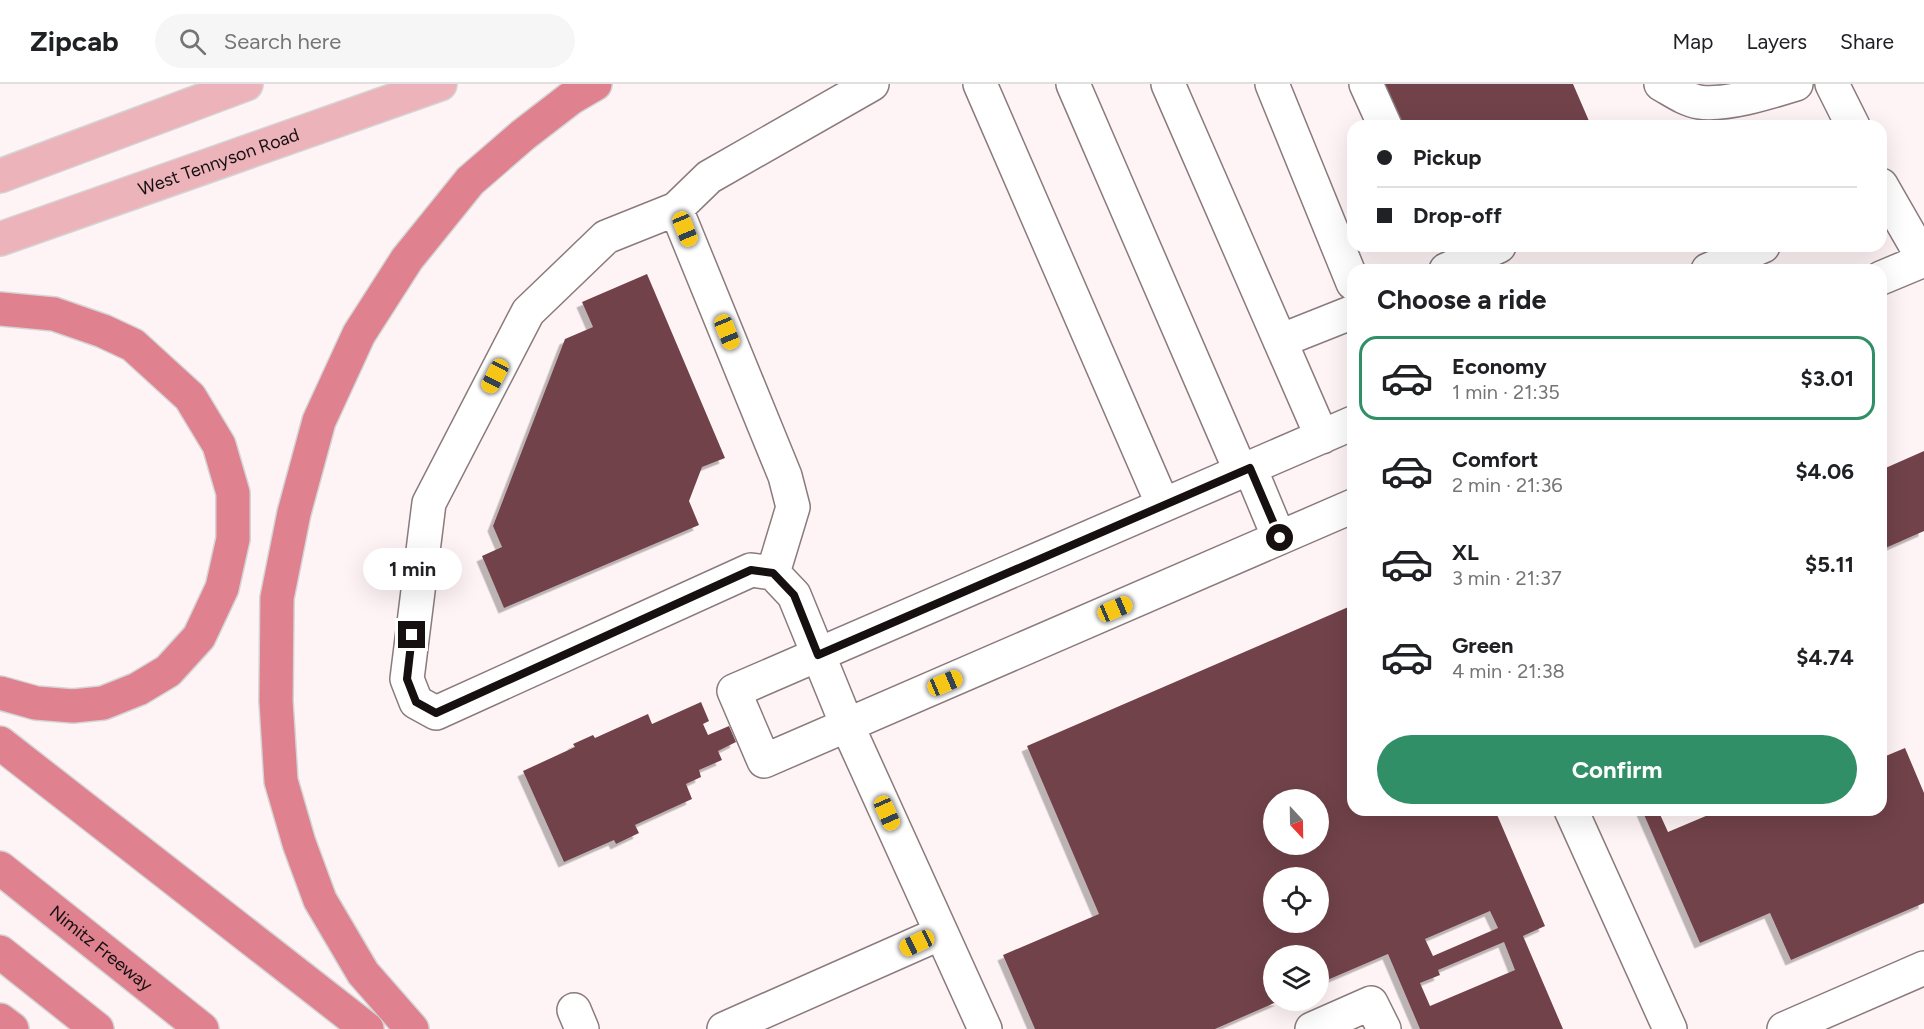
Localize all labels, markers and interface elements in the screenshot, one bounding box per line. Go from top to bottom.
search box [155,14,575,68]
text: Zipcab [30,24,119,58]
icon: search [176,25,209,58]
text: Search here [224,28,341,55]
text: Map [1673,29,1713,54]
text: Layers [1746,29,1807,54]
text: Share [1840,29,1894,54]
street label: West Tennyson Road [135,123,302,200]
text: Pickup [1413,144,1482,171]
text: Drop-off [1413,202,1502,229]
car [670,209,700,249]
text: Choose a ride [1377,283,1546,316]
car [712,312,742,352]
icon: car [1380,351,1434,405]
text: Economy [1452,353,1547,380]
car [479,356,511,396]
text: $3.01 [1801,365,1854,392]
text: 1 min · 21:35 [1452,380,1560,404]
icon: car [1380,444,1434,498]
text: Comfort [1452,446,1538,473]
text: $4.06 [1795,458,1854,485]
text: 2 min · 21:36 [1452,473,1563,497]
route start [1266,524,1293,551]
icon: car [1380,537,1434,591]
text: XL [1452,539,1479,566]
callout: 1 min [362,548,462,590]
text: $5.11 [1805,551,1854,578]
text: 1 min [389,557,436,581]
text: 3 min · 21:37 [1452,566,1562,590]
car [1095,594,1135,624]
route end [398,621,425,648]
icon: car [1380,630,1434,684]
text: Green [1452,632,1514,659]
text: $4.74 [1796,644,1854,671]
text: 4 min · 21:38 [1452,659,1565,683]
car [925,668,965,698]
button: Confirm [1377,735,1857,804]
north arrow [1263,789,1329,855]
map controls [1263,789,1329,1011]
car [871,793,903,833]
button: locate [1263,867,1329,933]
street label: Nimitz Freeway [45,901,157,996]
car [897,927,937,959]
button: layers [1263,945,1329,1011]

